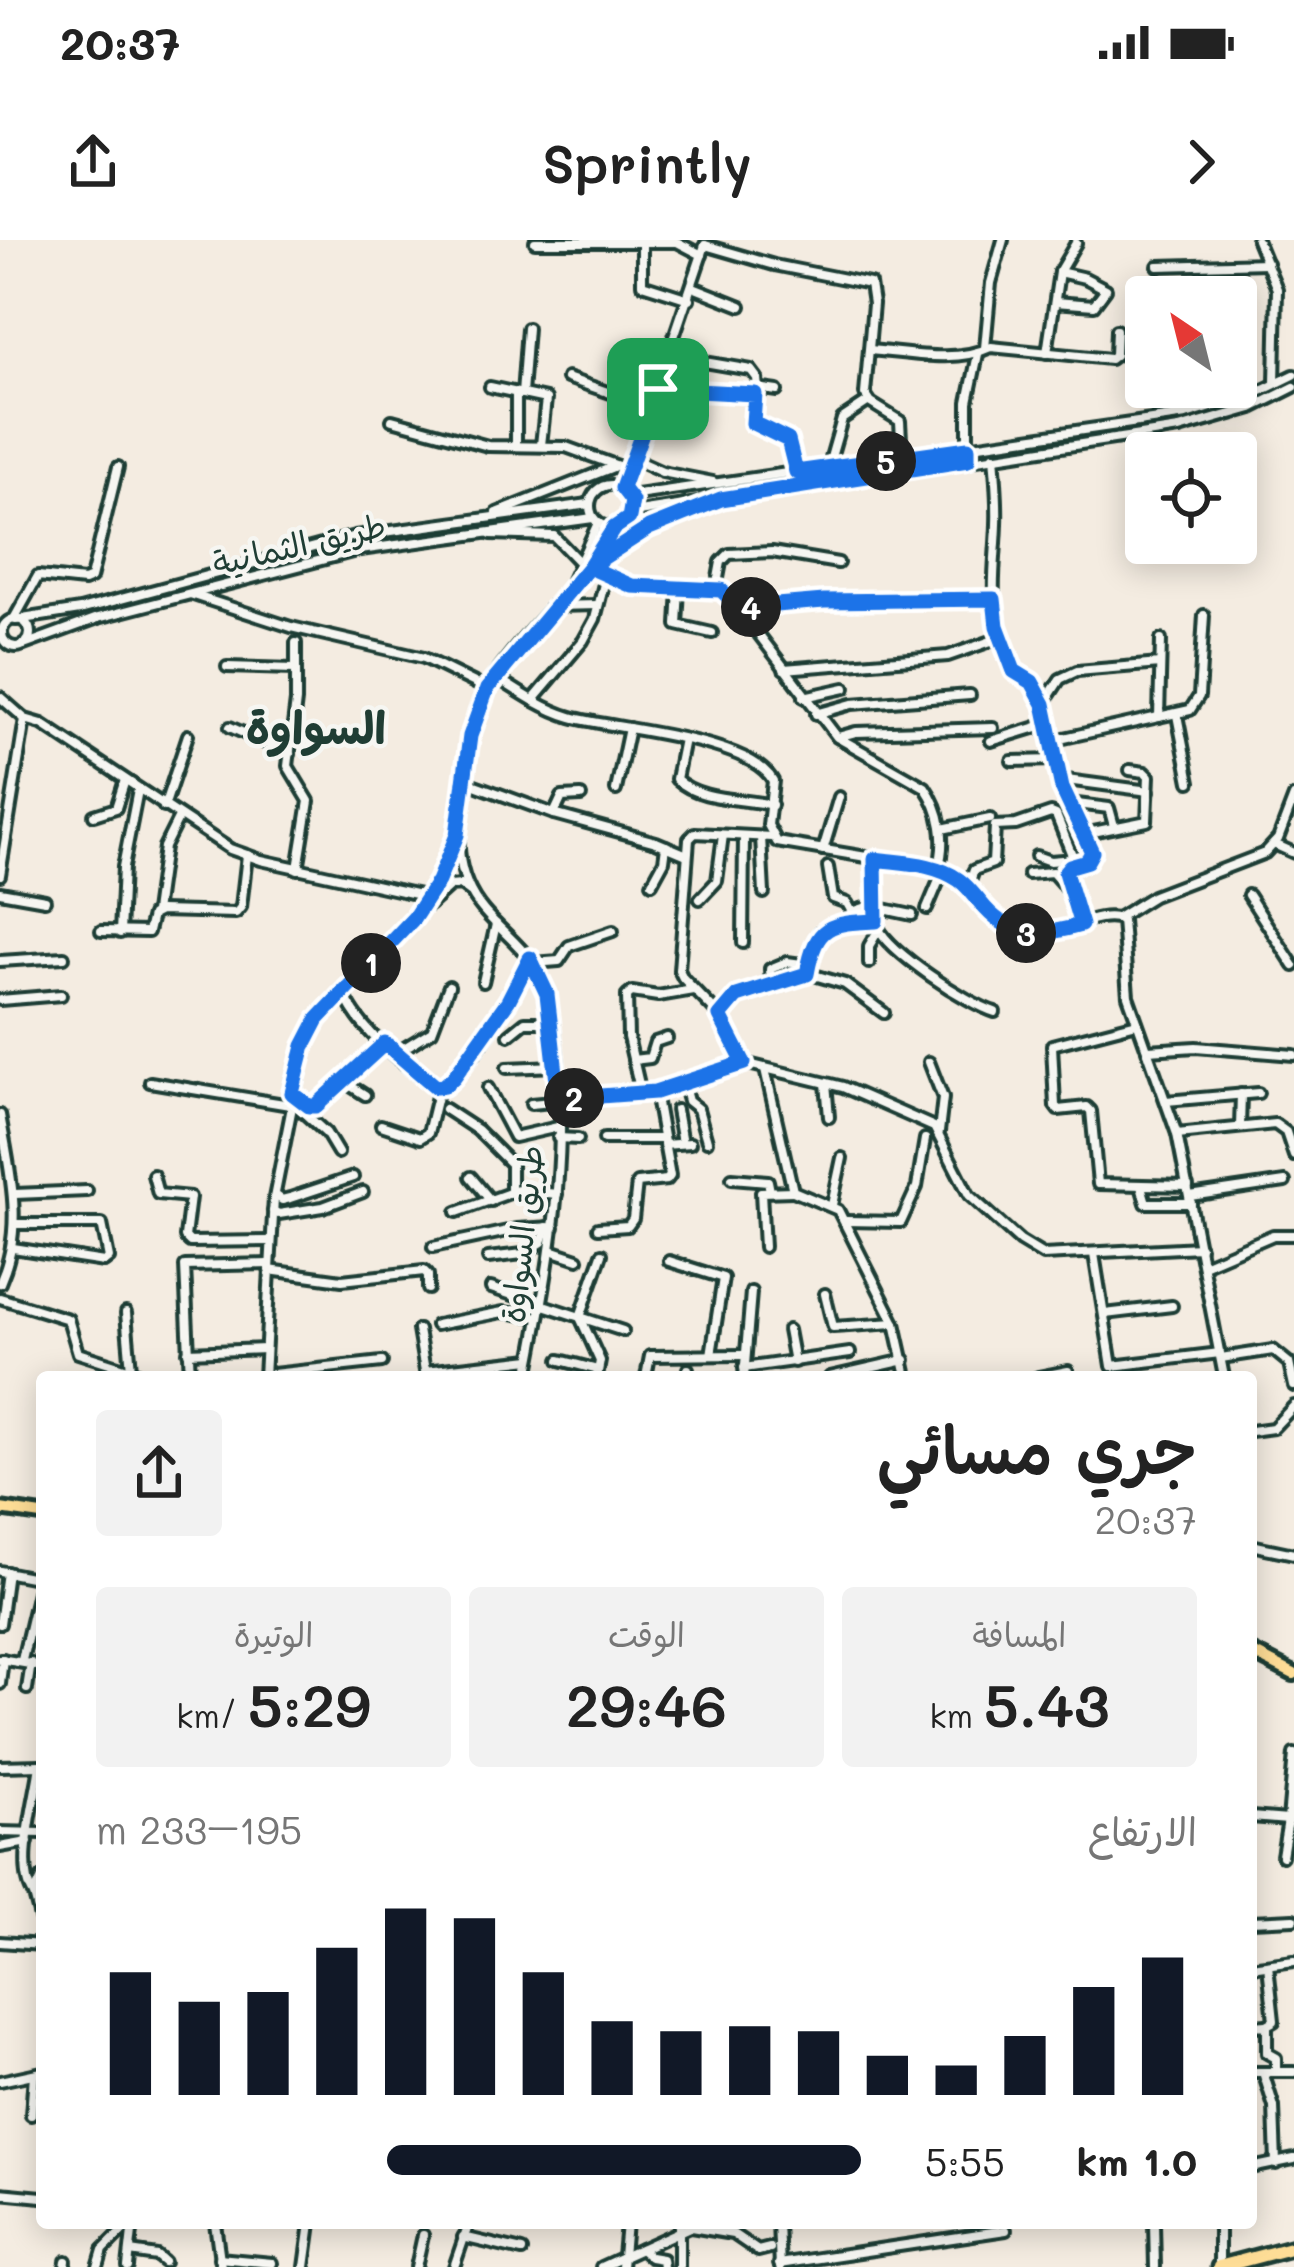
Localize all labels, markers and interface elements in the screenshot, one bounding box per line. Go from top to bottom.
text: 20:37 [60,13,180,71]
text: Sprintly [542,127,752,198]
icon: share [60,129,126,195]
icon: forward [1168,129,1234,195]
north arrow [1125,276,1257,408]
map controls [1125,276,1257,564]
pin [607,338,709,440]
icon: arrive [625,356,691,422]
pin: 5 [856,431,916,491]
button: locate [1125,432,1257,564]
text: 5 [876,439,896,482]
street label: طريق الثمانية [208,502,389,583]
pin: 4 [721,577,781,637]
text: 4 [741,585,761,628]
district label: السواوة [246,697,386,757]
pin: 3 [996,903,1056,963]
text: 3 [1016,911,1036,954]
pin: 1 [341,933,401,993]
text: 1 [364,941,378,984]
pin: 2 [544,1068,604,1128]
text: 2 [565,1076,583,1119]
street label: طريق السواوة [490,1143,551,1325]
text: جري مسائي [877,1405,1197,1491]
button: share [96,1410,222,1536]
text: 20:37 [1095,1493,1197,1544]
text: الوتيرة [234,1612,313,1655]
text: الوقت [608,1612,685,1655]
text: المسافة [973,1612,1066,1655]
text: 5:29 [248,1665,371,1743]
text: 29:46 [566,1665,727,1743]
text: 5.43 [984,1665,1110,1743]
text: /km [176,1693,248,1736]
text: km [929,1693,984,1736]
text: 195–233 m [96,1803,302,1854]
text: الارتفاع [1088,1805,1197,1856]
text: 5:55 [925,2135,1005,2186]
text: 1.0 km [1077,2135,1197,2186]

